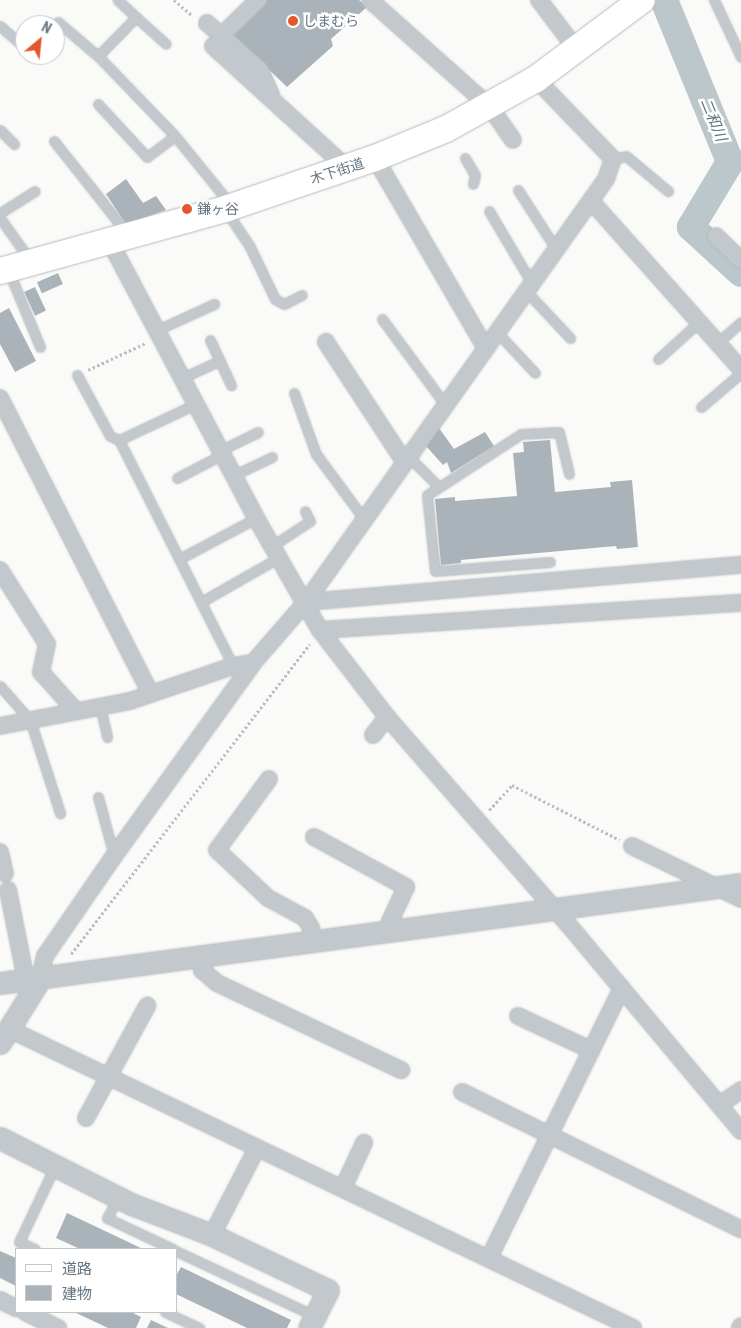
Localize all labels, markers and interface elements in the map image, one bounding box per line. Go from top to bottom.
place label: しまむら [303,13,359,29]
north arrow [15,15,65,65]
marker: しまむら [287,15,299,27]
text: N [39,19,54,37]
water label: 二和川 [696,96,730,144]
street label: 木下街道 [308,154,366,188]
place label: 鎌ヶ谷 [197,201,239,217]
marker: 鎌ヶ谷 [181,203,193,215]
legend [15,1248,178,1313]
text: 道路 [62,1260,92,1278]
text: 建物 [62,1285,92,1303]

